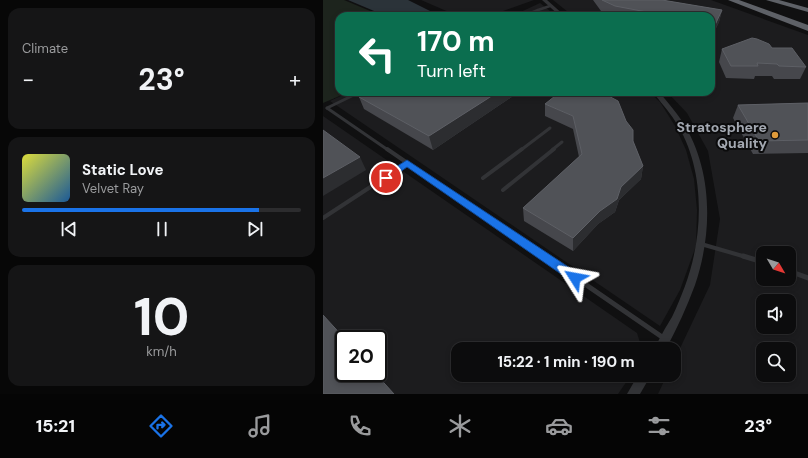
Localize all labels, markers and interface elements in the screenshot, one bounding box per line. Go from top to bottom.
text: 170 m [417,23,495,60]
icon: left [351,28,403,80]
text: Climate [22,40,68,57]
text: Turn left [417,59,486,83]
text: 23° [138,60,185,99]
text: − [22,65,34,94]
text: + [289,65,301,94]
place label: Stratosphere Quality [676,118,768,152]
marker: Stratosphere Quality [770,130,780,140]
text: Static Love [82,160,163,180]
pin [369,161,403,195]
icon: arrive [375,167,397,189]
text: Velvet Ray [82,180,144,197]
icon: previous [58,218,80,240]
icon: pause [151,218,173,240]
icon: next [244,218,266,240]
north arrow [756,246,796,286]
map controls [756,246,796,382]
position arrow [554,257,596,299]
text: 10 [134,283,189,351]
button: sound [756,294,796,334]
speed limit sign: 20 [335,330,387,382]
button: search [756,342,796,382]
text: km/h [146,343,177,360]
text: 15:22 · 1 min · 190 m [497,352,635,372]
icon: directions [147,412,175,440]
icon: music [246,412,274,440]
icon: phone [346,412,374,440]
icon: climate [446,412,474,440]
icon: car [545,412,573,440]
icon: filters [645,412,673,440]
text: 15:21 [36,414,75,438]
text: 23° [744,414,772,438]

